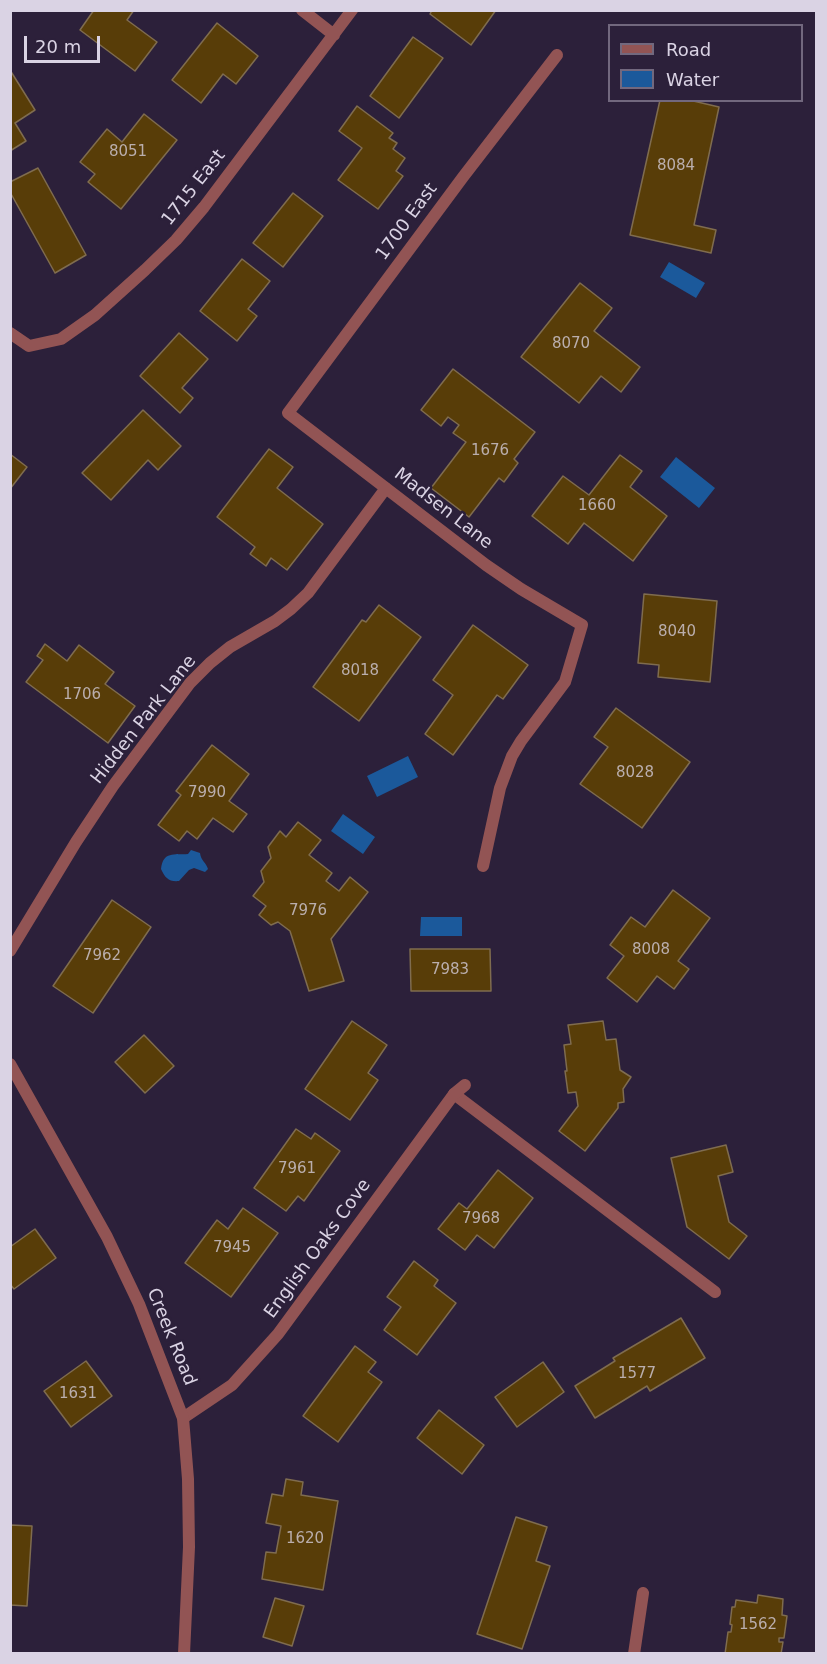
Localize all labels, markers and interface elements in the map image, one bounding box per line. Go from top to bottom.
scale bar [27,24,104,62]
legend [608,24,803,102]
text: 20 m [35,36,81,57]
text: Road [666,39,711,60]
text: Water [666,69,719,90]
house number: 8051 [109,143,147,161]
street label: 1715 East [158,146,230,230]
house number: 8084 [657,157,695,175]
street label: 1700 East [372,179,442,265]
house number: 8070 [552,335,590,353]
house number: 1676 [471,442,509,460]
street label: Madsen Lane [389,464,497,554]
house number: 1660 [578,497,616,515]
house number: 8040 [658,623,696,641]
street label: Hidden Park Lane [87,651,201,789]
house number: 8018 [341,662,379,680]
house number: 1706 [63,686,101,704]
house number: 8028 [616,764,654,782]
house number: 7990 [188,784,226,802]
house number: 7976 [289,902,327,920]
house number: 8008 [632,941,670,959]
house number: 7962 [83,947,121,965]
house number: 7983 [431,961,469,979]
house number: 7961 [278,1160,316,1178]
street label: English Oaks Cove [260,1175,376,1323]
house number: 7968 [462,1210,500,1228]
house number: 7945 [213,1239,251,1257]
street label: Creek Road [142,1285,200,1389]
house number: 1577 [618,1365,656,1383]
house number: 1631 [59,1385,97,1403]
house number: 1620 [286,1530,324,1548]
house number: 1562 [739,1616,777,1634]

